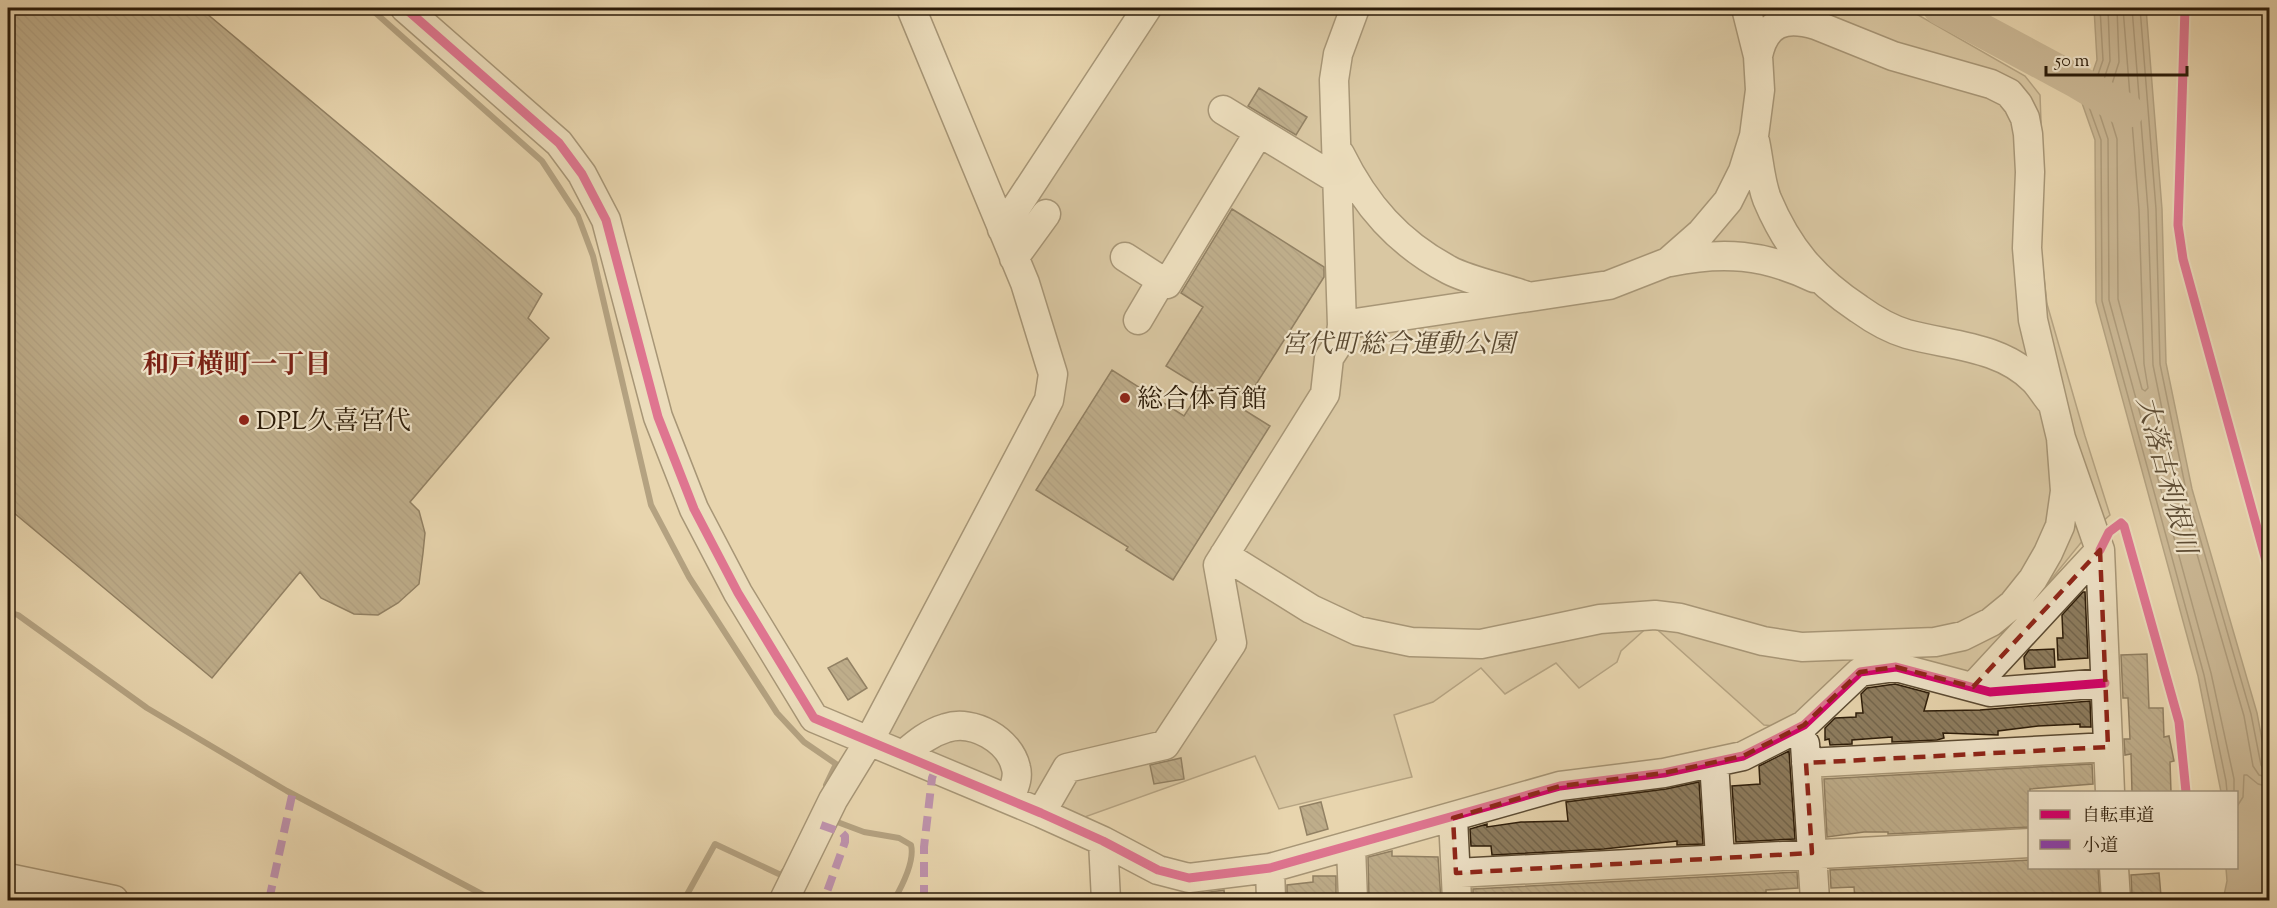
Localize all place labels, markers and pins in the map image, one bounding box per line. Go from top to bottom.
place label: 総合体育館 [1137,382,1267,419]
marker: 総合体育館 [1118,391,1132,405]
place label: DPL久喜宮代 [256,404,411,441]
marker: DPL久喜宮代 [237,413,251,427]

